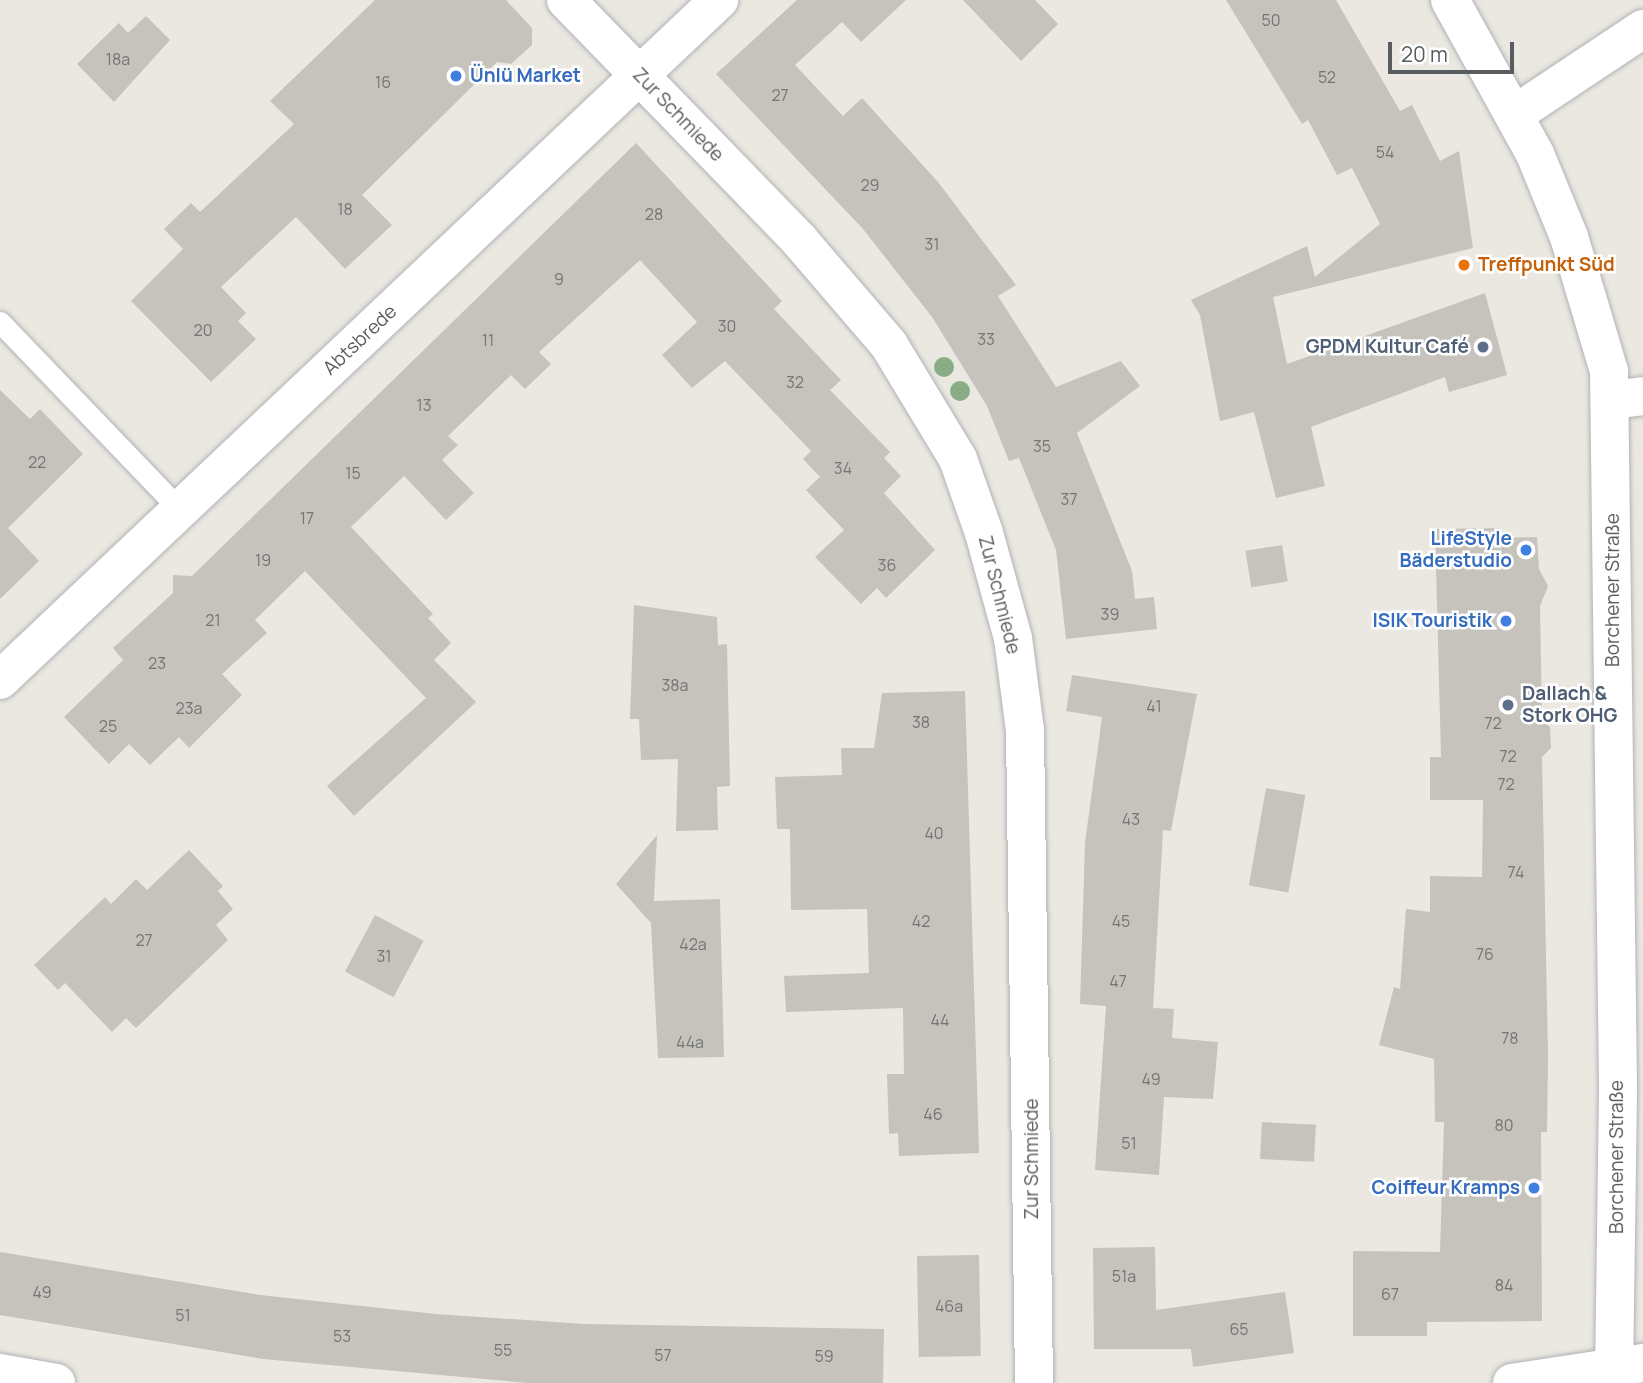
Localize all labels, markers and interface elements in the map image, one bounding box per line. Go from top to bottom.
house number: 50 [1262,10,1280,30]
scale bar [1391,28,1517,72]
text: 20 m [1401,40,1448,68]
house number: 18a [106,49,130,69]
street label: Zur Schmiede [628,64,728,166]
place label: Ünlü Market [470,65,581,87]
house number: 52 [1318,67,1336,87]
marker: Ünlü Market [448,68,464,84]
house number: 16 [375,72,391,92]
house number: 27 [771,85,789,105]
house number: 54 [1376,142,1394,162]
house number: 29 [860,175,880,195]
house number: 18 [337,199,353,219]
house number: 28 [645,204,663,224]
house number: 31 [924,234,940,254]
place label: Treffpunkt Süd [1478,254,1615,276]
marker: Treffpunkt Süd [1456,257,1472,273]
house number: 9 [554,269,564,289]
street label: Abtsbrede [318,300,402,380]
house number: 30 [718,316,736,336]
house number: 20 [194,320,212,340]
house number: 33 [977,329,995,349]
house number: 11 [482,330,494,350]
place label: GPDM Kultur Café [1306,336,1469,358]
marker: GPDM Kultur Café [1475,339,1491,355]
house number: 32 [786,372,804,392]
house number: 13 [416,395,432,415]
house number: 35 [1033,436,1051,456]
house number: 22 [28,452,46,472]
house number: 34 [834,458,852,478]
house number: 15 [345,463,361,483]
house number: 37 [1061,489,1077,509]
house number: 17 [300,508,314,528]
street label: Borchener Straße [1602,513,1624,667]
place label: LifeStyle Bäderstudio [1400,528,1512,572]
street label: Zur Schmiede [973,533,1025,657]
marker: LifeStyle Bäderstudio [1518,542,1534,558]
house number: 19 [255,550,271,570]
house number: 36 [878,555,896,575]
house number: 39 [1101,604,1119,624]
house number: 21 [205,610,221,630]
place label: ISIK Touristik [1372,610,1492,632]
marker: ISIK Touristik [1498,613,1514,629]
house number: 23 [148,653,166,673]
house number: 38a [661,675,689,695]
place label: Dallach & Stork OHG [1522,683,1617,727]
house number: 41 [1146,696,1162,716]
marker: Dallach & Stork OHG [1500,697,1516,713]
house number: 23a [176,698,202,718]
house number: 38 [912,712,930,732]
house number: 72 [1484,713,1502,733]
house number: 25 [99,716,117,736]
house number: 72 [1499,746,1517,766]
house number: 72 [1497,774,1515,794]
house number: 43 [1122,809,1140,829]
house number: 40 [924,823,944,843]
house number: 74 [1508,862,1524,882]
house number: 42 [912,911,930,931]
house number: 45 [1112,911,1130,931]
house number: 27 [135,930,153,950]
house number: 42a [679,934,707,954]
house number: 76 [1476,944,1494,964]
house number: 31 [376,946,392,966]
house number: 47 [1109,971,1127,991]
house number: 44 [930,1010,950,1030]
house number: 78 [1501,1028,1519,1048]
house number: 44a [676,1032,704,1052]
house number: 49 [1141,1069,1161,1089]
street label: Borchener Straße [1606,1080,1628,1234]
street label: Zur Schmiede [1021,1098,1043,1220]
house number: 46 [923,1104,943,1124]
house number: 80 [1494,1115,1514,1135]
house number: 51 [1121,1133,1137,1153]
place label: Coiffeur Kramps [1372,1177,1520,1199]
marker: Coiffeur Kramps [1526,1180,1542,1196]
house number: 51a [1112,1266,1136,1286]
house number: 84 [1495,1275,1513,1295]
house number: 49 [32,1282,52,1302]
house number: 67 [1381,1284,1399,1304]
house number: 46a [935,1296,963,1316]
house number: 51 [175,1305,191,1325]
house number: 65 [1229,1319,1249,1339]
house number: 53 [333,1326,351,1346]
house number: 55 [494,1340,512,1360]
house number: 57 [654,1345,672,1365]
house number: 59 [814,1346,834,1366]

